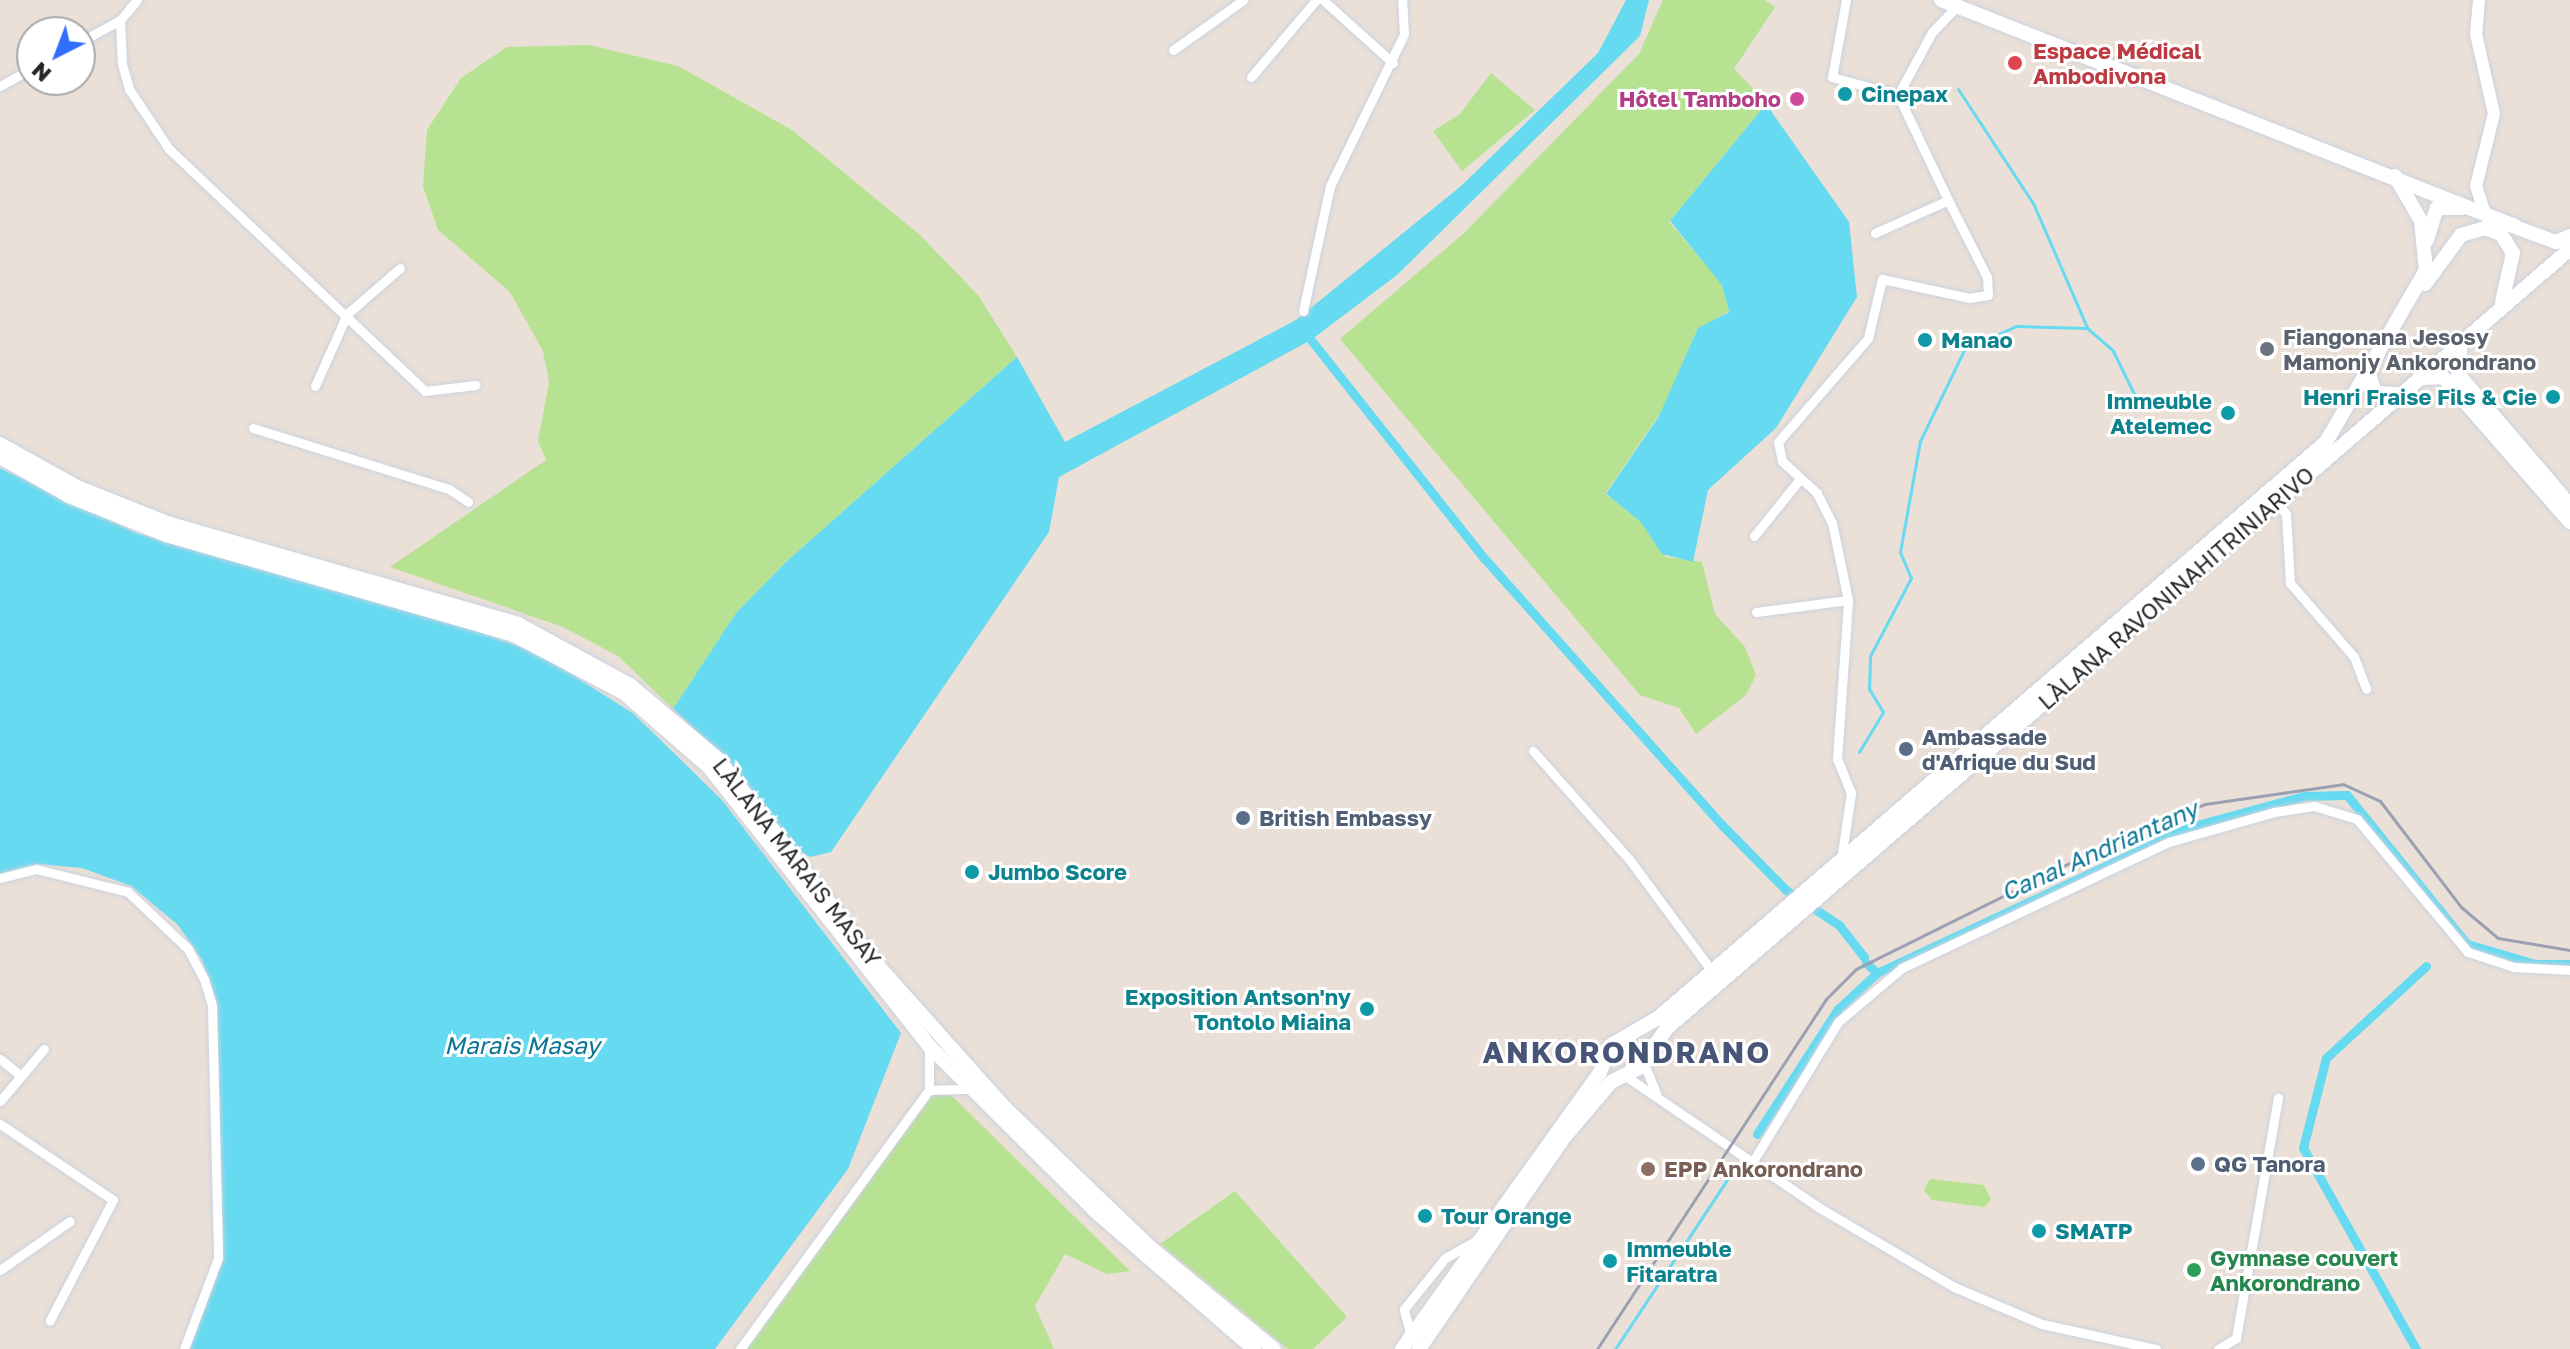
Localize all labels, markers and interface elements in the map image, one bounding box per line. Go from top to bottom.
north arrow [16,16,96,96]
place label: Espace Médical Ambodivona [2033,37,2201,88]
marker: Espace Médical Ambodivona [2004,52,2026,74]
text: N [26,57,56,88]
place label: Cinepax [1861,81,1948,107]
marker: Cinepax [1836,85,1854,103]
place label: Hôtel Tamboho [1619,86,1781,112]
marker: Hôtel Tamboho [1788,90,1806,108]
place label: Fiangonana Jesosy Mamonjy Ankorondrano [2283,323,2536,374]
place label: Manao [1941,327,2013,353]
marker: Manao [1916,331,1934,349]
marker: Fiangonana Jesosy Mamonjy Ankorondrano [2258,340,2276,358]
place label: Henri Fraise Fils & Cie [2303,384,2537,410]
place label: Immeuble Atelemec [2106,387,2212,438]
marker: Henri Fraise Fils & Cie [2544,388,2562,406]
marker: Immeuble Atelemec [2219,404,2237,422]
street label: LÀLANA RAVONINAHITRINIARIVO [2033,461,2319,715]
place label: Ambassade d'Afrique du Sud [1922,723,2096,774]
marker: Ambassade d'Afrique du Sud [1897,740,1915,758]
street label: LÀLANA MARAIS MASAY [708,753,886,971]
water label: Canal Andriantany [1996,794,2202,906]
place label: British Embassy [1259,805,1432,831]
marker: British Embassy [1234,809,1252,827]
place label: Jumbo Score [988,859,1127,885]
marker: Jumbo Score [963,863,981,881]
place label: Exposition Antson'ny Tontolo Miaina [1125,983,1351,1034]
marker: Exposition Antson'ny Tontolo Miaina [1358,1000,1376,1018]
water label: Marais Masay [444,1031,600,1059]
district label: ANKORONDRANO [1483,1034,1771,1070]
place label: QG Tanora [2214,1151,2325,1177]
marker: QG Tanora [2189,1155,2207,1173]
place label: EPP Ankorondrano [1664,1156,1863,1182]
marker: EPP Ankorondrano [1639,1160,1657,1178]
place label: Tour Orange [1441,1203,1572,1229]
marker: Tour Orange [1416,1207,1434,1225]
place label: SMATP [2055,1218,2132,1244]
marker: SMATP [2030,1222,2048,1240]
place label: Immeuble Fitaratra [1626,1235,1732,1286]
place label: Gymnase couvert Ankorondrano [2210,1244,2398,1296]
marker: Immeuble Fitaratra [1601,1252,1619,1270]
marker: Gymnase couvert Ankorondrano [2185,1261,2203,1279]

